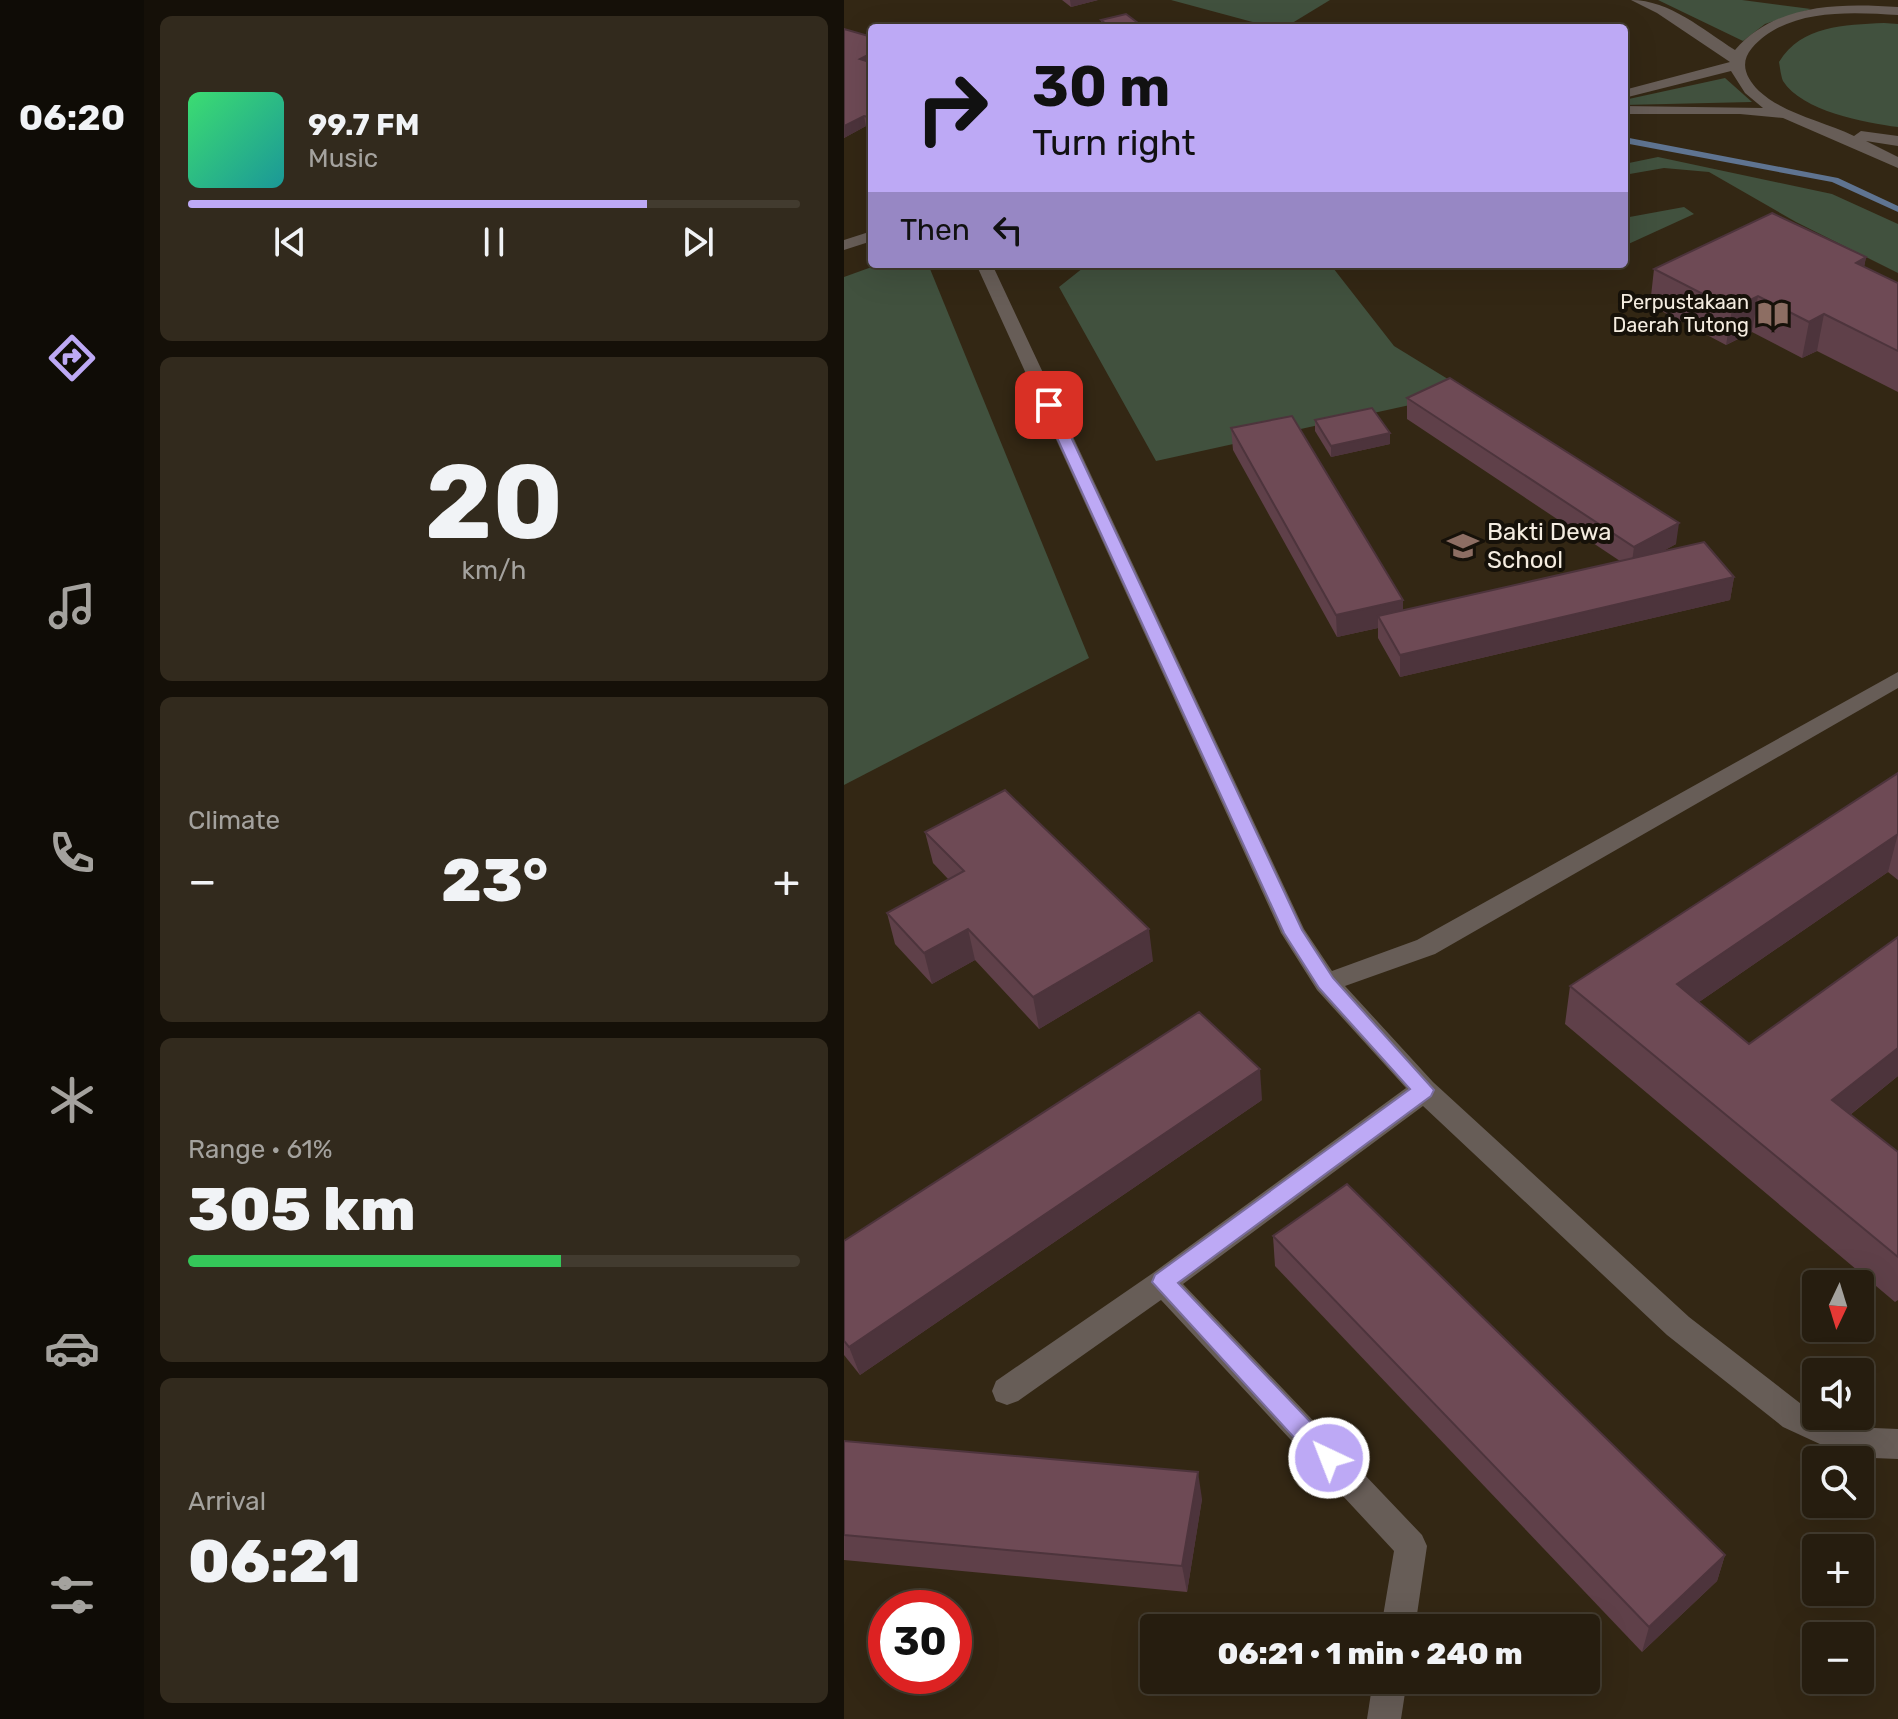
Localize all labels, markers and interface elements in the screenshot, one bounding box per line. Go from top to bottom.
text: 30 m [1032,54,1170,120]
icon: right [900,56,1004,160]
text: 06:20 [19,96,125,139]
text: 99.7 FM [308,107,419,143]
text: Turn right [1032,121,1196,164]
text: Music [308,143,378,174]
icon: left [986,208,1030,252]
text: Then [900,212,970,248]
icon: previous [268,220,312,264]
icon: pause [472,220,516,264]
icon: next [676,220,720,264]
place label: Perpustakaan Daerah Tutong [1613,290,1749,337]
library icon: Perpustakaan Daerah Tutong [1756,297,1790,331]
icon: directions [44,330,100,386]
pin [1015,371,1083,439]
icon: arrive [1027,383,1071,427]
text: 20 [425,441,563,564]
place label: Bakti Dewa School [1487,518,1612,574]
school or university icon: Bakti Dewa School [1446,529,1480,563]
text: km/h [462,555,526,586]
icon: music [44,578,100,634]
text: Climate [188,805,280,836]
icon: phone [44,825,100,881]
text: 23° [441,845,548,916]
text: − [188,855,217,907]
text: + [773,855,800,907]
icon: climate [44,1072,100,1128]
text: Range · 61% [188,1134,333,1165]
text: 305 km [188,1174,416,1245]
north arrow [1802,1270,1874,1342]
map controls [1802,1270,1874,1694]
icon: car [44,1320,100,1376]
button: sound [1802,1358,1874,1430]
position arrow [1287,1416,1371,1500]
button: search [1802,1446,1874,1518]
text: Arrival [188,1486,266,1517]
text: 06:21 [188,1526,361,1597]
button: + [1802,1534,1874,1606]
icon: filters [44,1567,100,1623]
speed limit sign: 30 [868,1590,972,1694]
button: − [1802,1622,1874,1694]
text: 06:21 · 1 min · 240 m [1217,1636,1523,1672]

